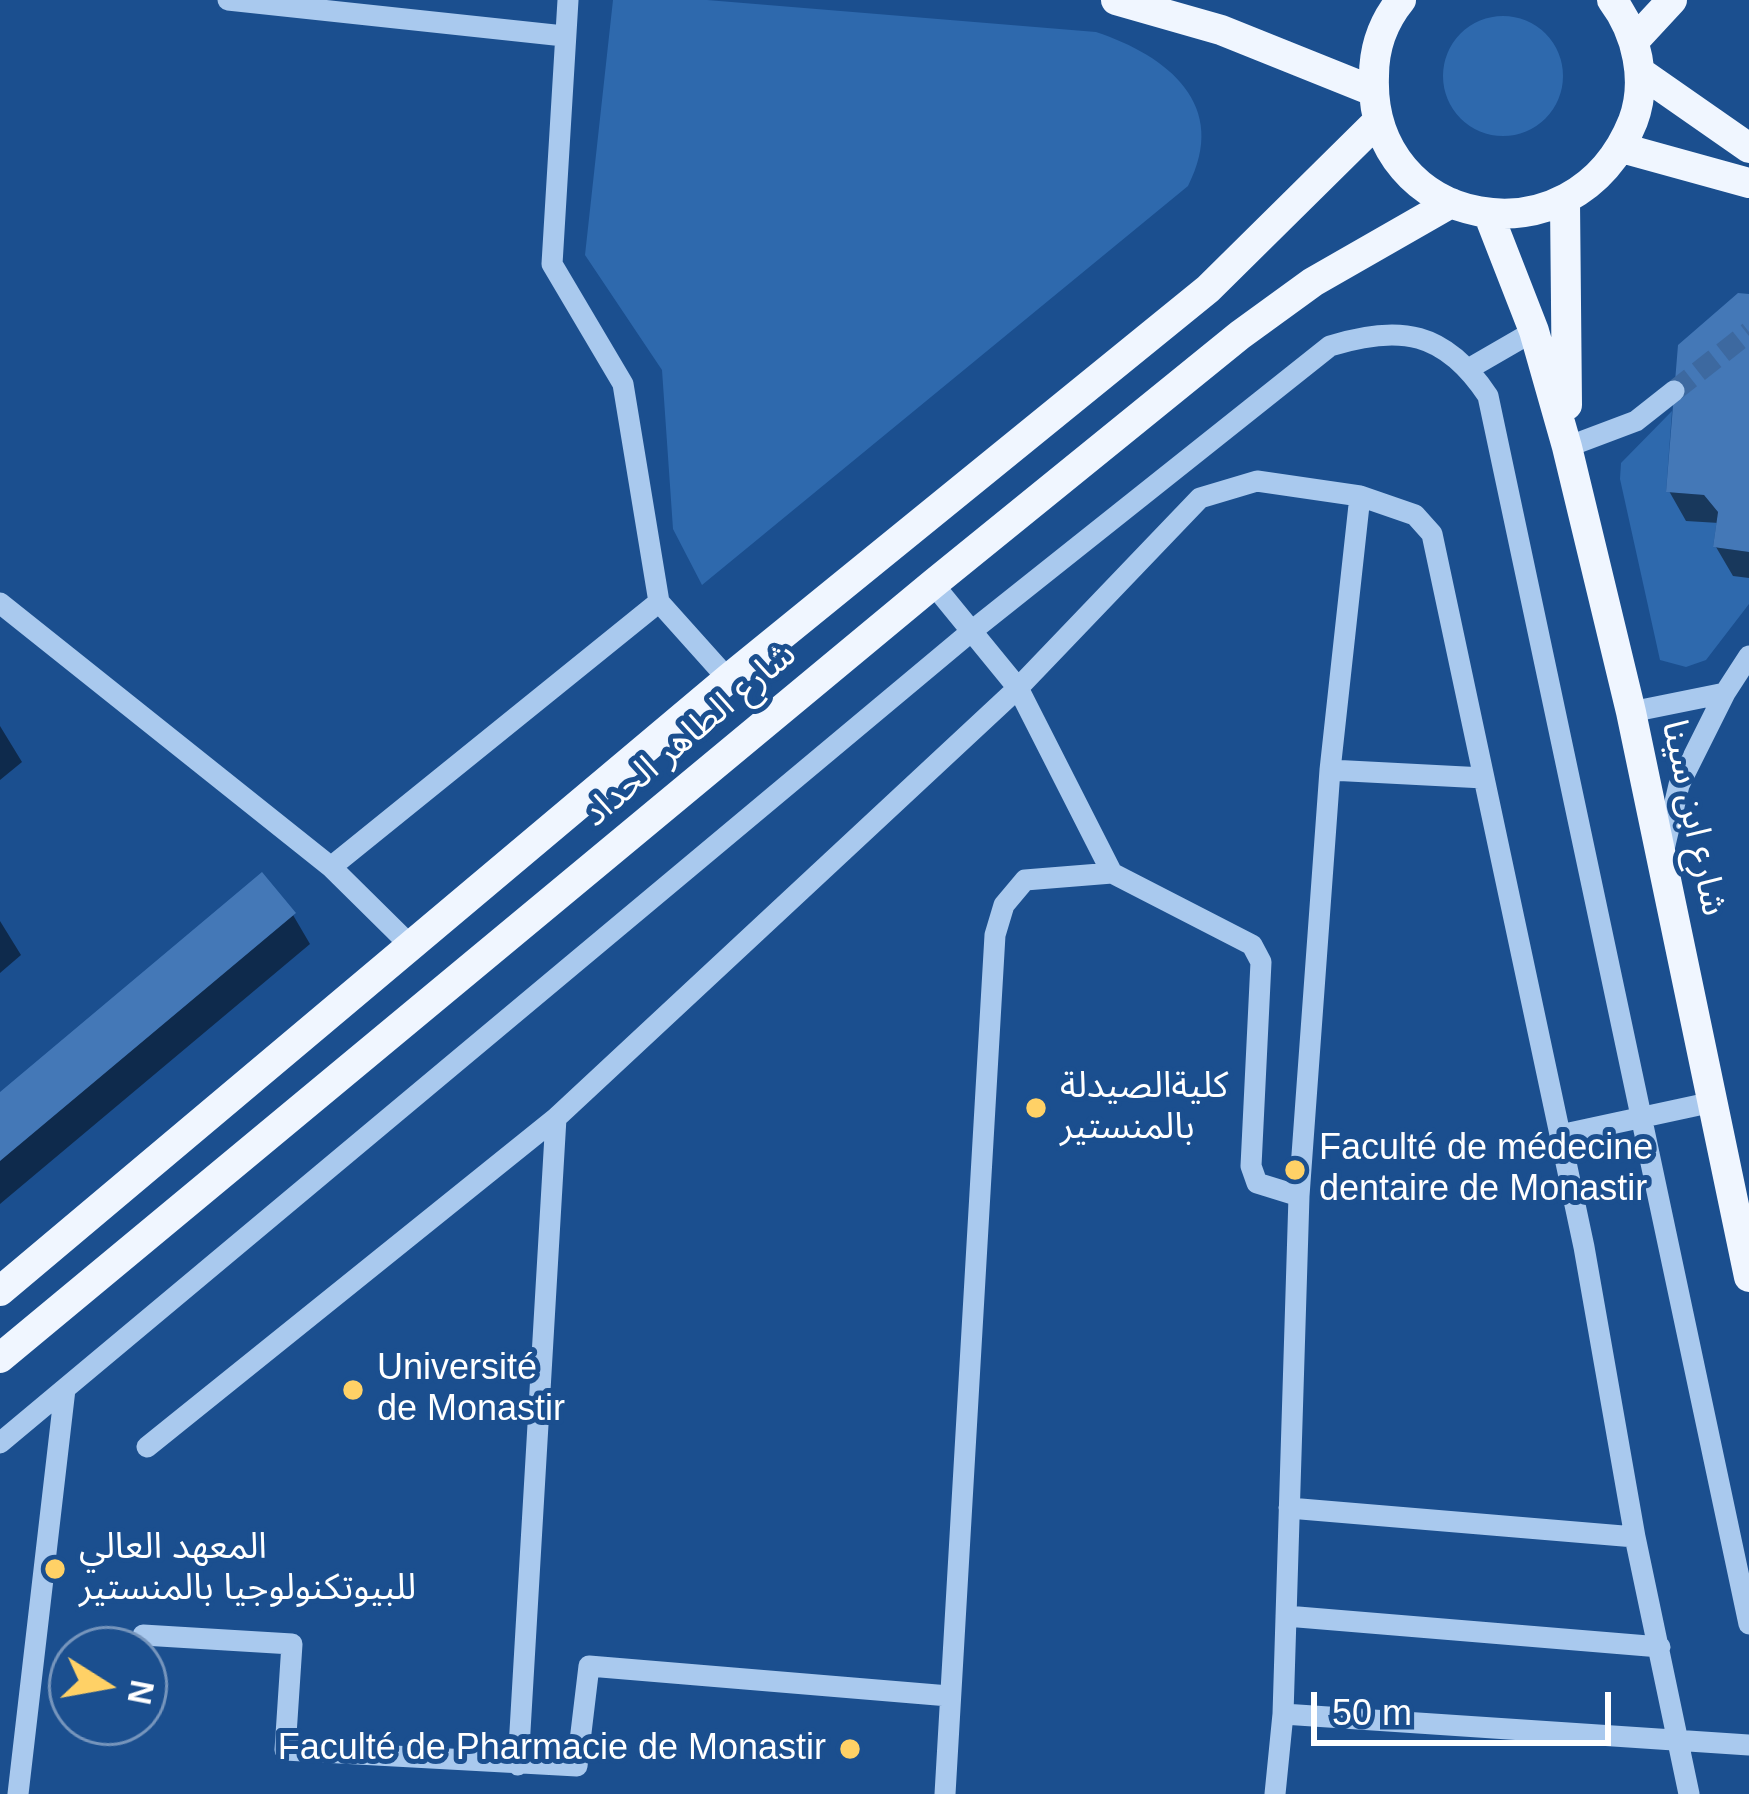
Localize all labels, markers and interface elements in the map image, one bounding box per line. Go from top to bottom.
street label: شارع الطاهر الحداد [575,633,805,837]
street label: شارع ابن سينا [1651,716,1735,920]
place label: كليةالصيدلة بالمنستير [1060,1065,1228,1150]
marker: كليةالصيدلة بالمنستير [1023,1095,1049,1121]
place label: Faculté de médecine dentaire de Monastir [1319,1127,1653,1212]
marker: Faculté de médecine dentaire de Monastir [1282,1157,1308,1183]
place label: Université de Monastir [377,1347,565,1432]
marker: Université de Monastir [340,1377,366,1403]
place label: المعهد العالي للبيوتكنولوجيا بالمنستير [79,1526,416,1611]
marker: المعهد العالي للبيوتكنولوجيا بالمنستير [42,1556,68,1582]
north arrow [48,1626,168,1746]
scale bar [1317,1668,1617,1742]
text: N [120,1677,161,1708]
text: 50 m [1332,1692,1412,1733]
place label: Faculté de Pharmacie de Monastir [278,1727,826,1771]
marker: Faculté de Pharmacie de Monastir [837,1736,863,1762]

